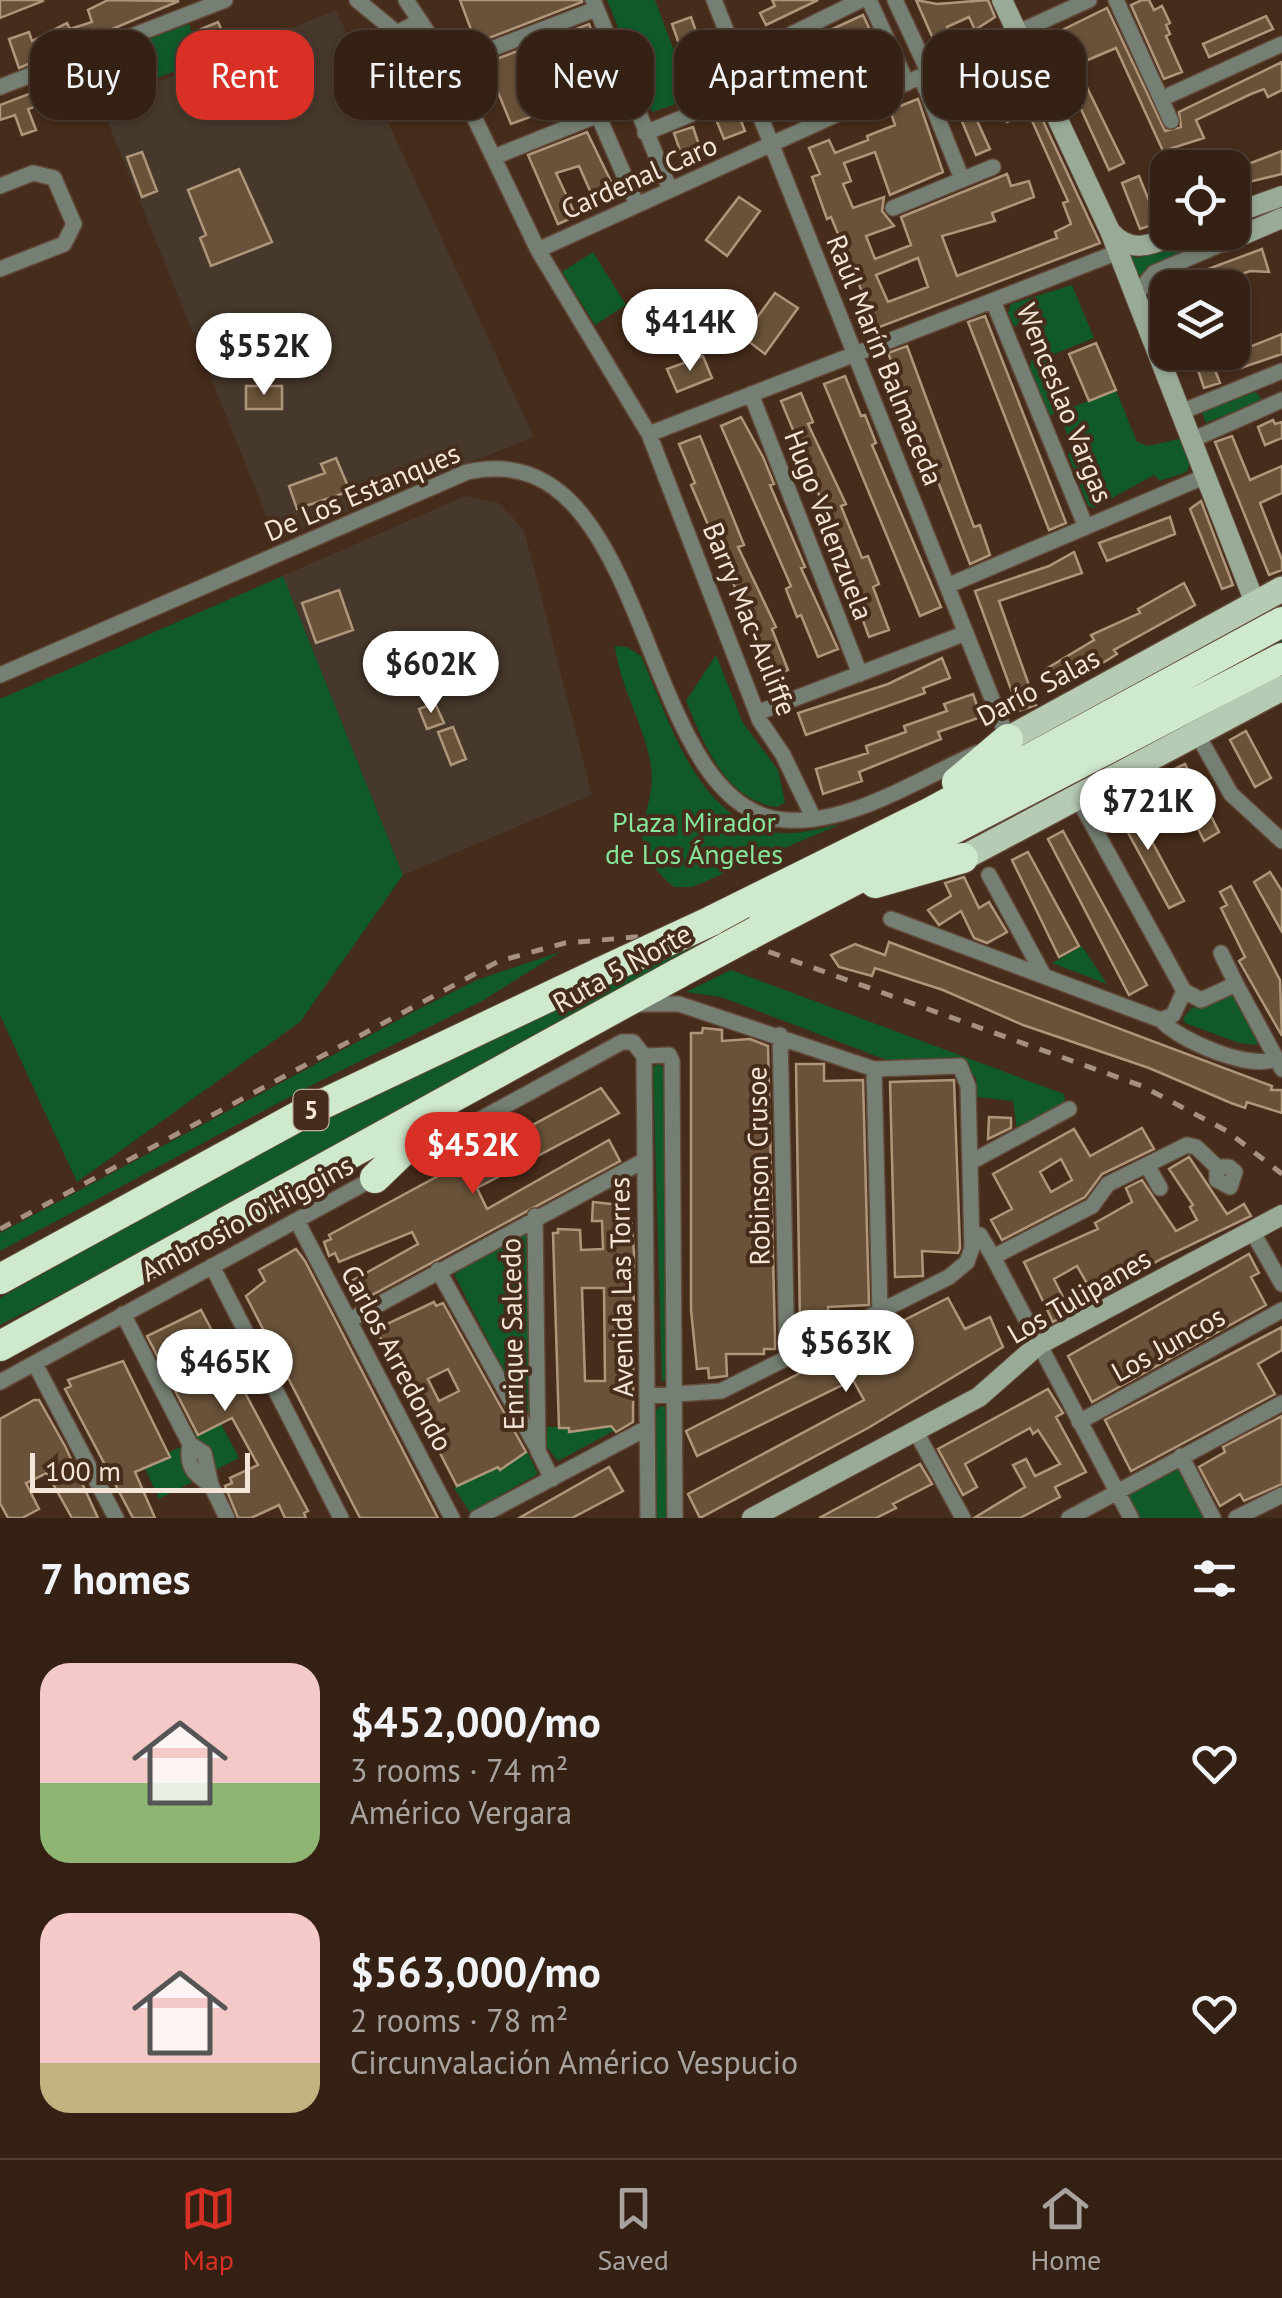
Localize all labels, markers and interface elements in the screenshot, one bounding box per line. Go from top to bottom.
chip: Buy [30,30,156,120]
chip: Rent [176,30,314,120]
chip: Filters [334,30,497,120]
chip: New [517,30,654,120]
chip: Apartment [674,30,903,120]
chip: House [923,30,1086,120]
street label: Cardenal Caro [555,126,723,227]
map controls [1150,150,1250,370]
button: locate [1150,150,1250,250]
street label: Raúl Marín Balmaceda [818,229,953,491]
button: layers [1150,270,1250,370]
pin: $414K [620,289,760,374]
street label: Wenceslao Vargas [1009,298,1122,508]
text: $414K [644,300,736,342]
pin: $552K [194,313,334,398]
text: $552K [218,324,310,366]
street label: Hugo Valenzuela [776,425,883,625]
street label: De Los Estanques [258,434,465,549]
street label: Barry Mac-Auliffe [695,517,806,721]
pin: $602K [361,631,501,716]
street label: Darío Salas [970,639,1106,734]
text: $602K [385,642,477,684]
pin: $721K [1078,768,1218,853]
text: $721K [1102,779,1194,821]
park label: Plaza Mirador de Los Ángeles [605,803,783,872]
street label: Ruta 5 Norte [546,914,697,1021]
street label: Robinson Crusoe [737,1066,778,1266]
road number: 5 [294,1090,328,1130]
pin: $452K [403,1112,543,1197]
text: $452K [427,1123,519,1165]
street label: Ambrosio O'Higgins [134,1146,360,1289]
street label: Avenida Las Torres [600,1177,641,1397]
street label: Enrique Salcedo [491,1238,532,1431]
street label: Los Tulipanes [1000,1240,1157,1352]
street label: Carlos Arredondo [333,1258,462,1457]
street label: Los Juncos [1104,1297,1231,1390]
pin: $563K [776,1310,916,1395]
text: $563K [800,1321,892,1363]
pin: $465K [155,1329,295,1414]
text: $465K [179,1340,271,1382]
scale bar [30,1448,250,1492]
text: 100 m [45,1452,121,1489]
text: 7 homes [40,1551,191,1606]
icon: filters [1187,1551,1242,1606]
text: $452,000/mo [350,1694,601,1749]
icon: home [120,1703,240,1823]
icon: heart [1187,1736,1242,1791]
text: 3 rooms · 74 m² [350,1749,568,1791]
text: Américo Vergara [350,1791,572,1833]
text: $563,000/mo [350,1944,601,1999]
icon: home [120,1953,240,2073]
icon: heart [1187,1986,1242,2041]
text: 2 rooms · 78 m² [350,1999,568,2041]
text: Circunvalación Américo Vespucio [350,2041,798,2083]
tab: Map [181,2181,236,2278]
tab: Saved [597,2181,669,2278]
tab: Home [1030,2181,1101,2278]

